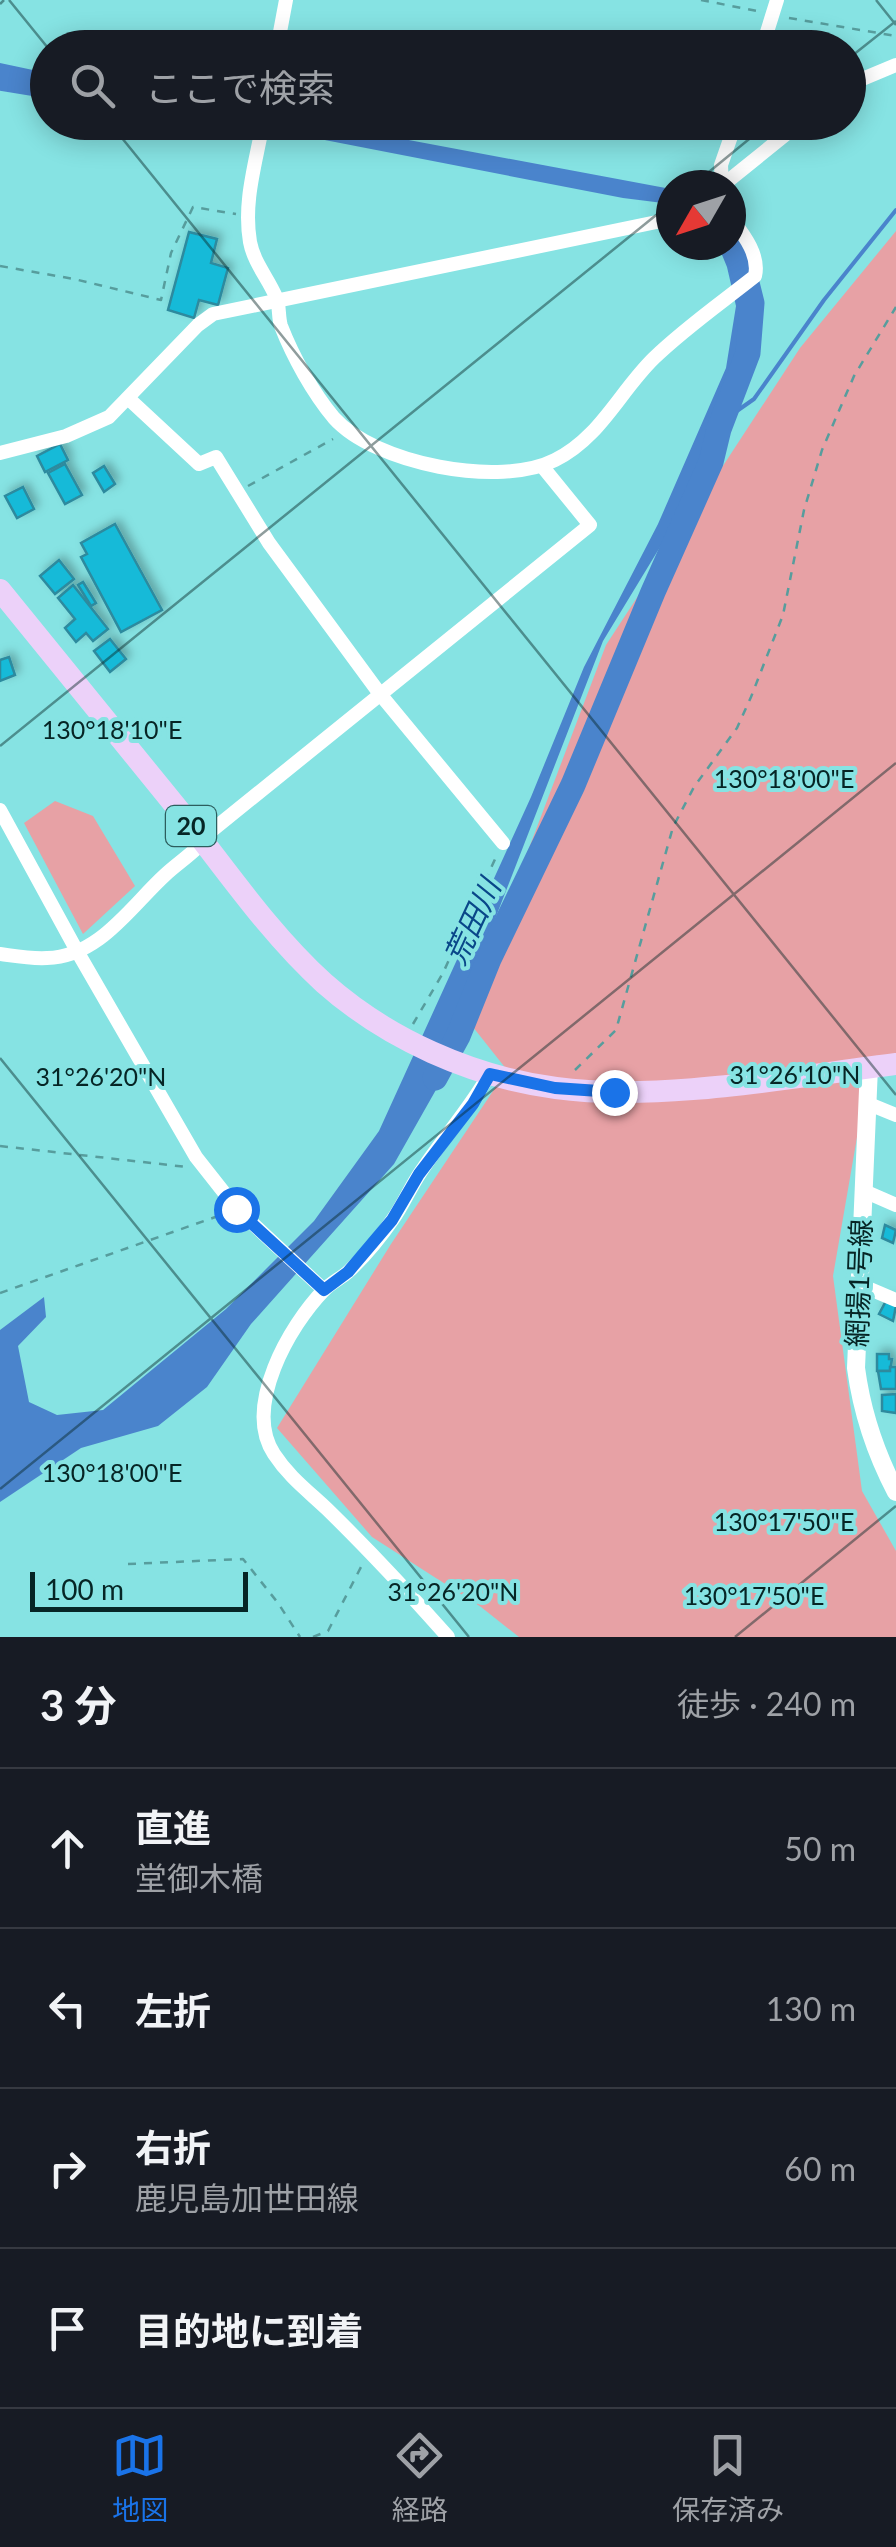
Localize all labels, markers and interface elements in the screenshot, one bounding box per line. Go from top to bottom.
search box [30,30,866,140]
icon: search [65,58,120,113]
text: ここで検索 [145,64,335,110]
north arrow [656,170,746,260]
text: 130°18'10"E [42,714,182,744]
text: 130°18'00"E [714,763,854,793]
road number: 20 [166,806,216,846]
water label: 荒田川 [436,870,508,970]
text: 31°26'10"N [730,1059,860,1089]
text: 31°26'20"N [36,1061,166,1091]
route end [592,1070,638,1116]
route start [214,1187,260,1233]
street label: 網揚1号線 [839,1218,877,1348]
text: 130°18'00"E [42,1457,182,1487]
text: 130°17'50"E [714,1506,854,1536]
scale bar [30,1567,248,1612]
text: 100 m [45,1572,124,1606]
text: 31°26'20"N [388,1576,518,1606]
text: 130°17'50"E [684,1580,824,1610]
text: 3 分 [40,1680,117,1730]
text: 徒歩 · 240 m [677,1684,856,1723]
text: 直進 [135,1804,211,1850]
icon: ahead [40,1821,95,1876]
text: 50 m [784,1829,856,1868]
text: 堂御木橋 [135,1858,263,1897]
icon: left [40,1981,95,2036]
text: 左折 [135,1987,211,2033]
text: 130 m [766,1989,856,2028]
text: 右折 [135,2124,211,2170]
icon: right [40,2141,95,2196]
text: 60 m [784,2149,856,2188]
text: 鹿児島加世田線 [135,2178,359,2217]
icon: arrive [40,2301,95,2356]
text: 目的地に到着 [135,2307,363,2353]
tab: 地図 [112,2428,168,2528]
tab: 経路 [392,2428,448,2528]
tab: 保存済み [672,2428,784,2528]

